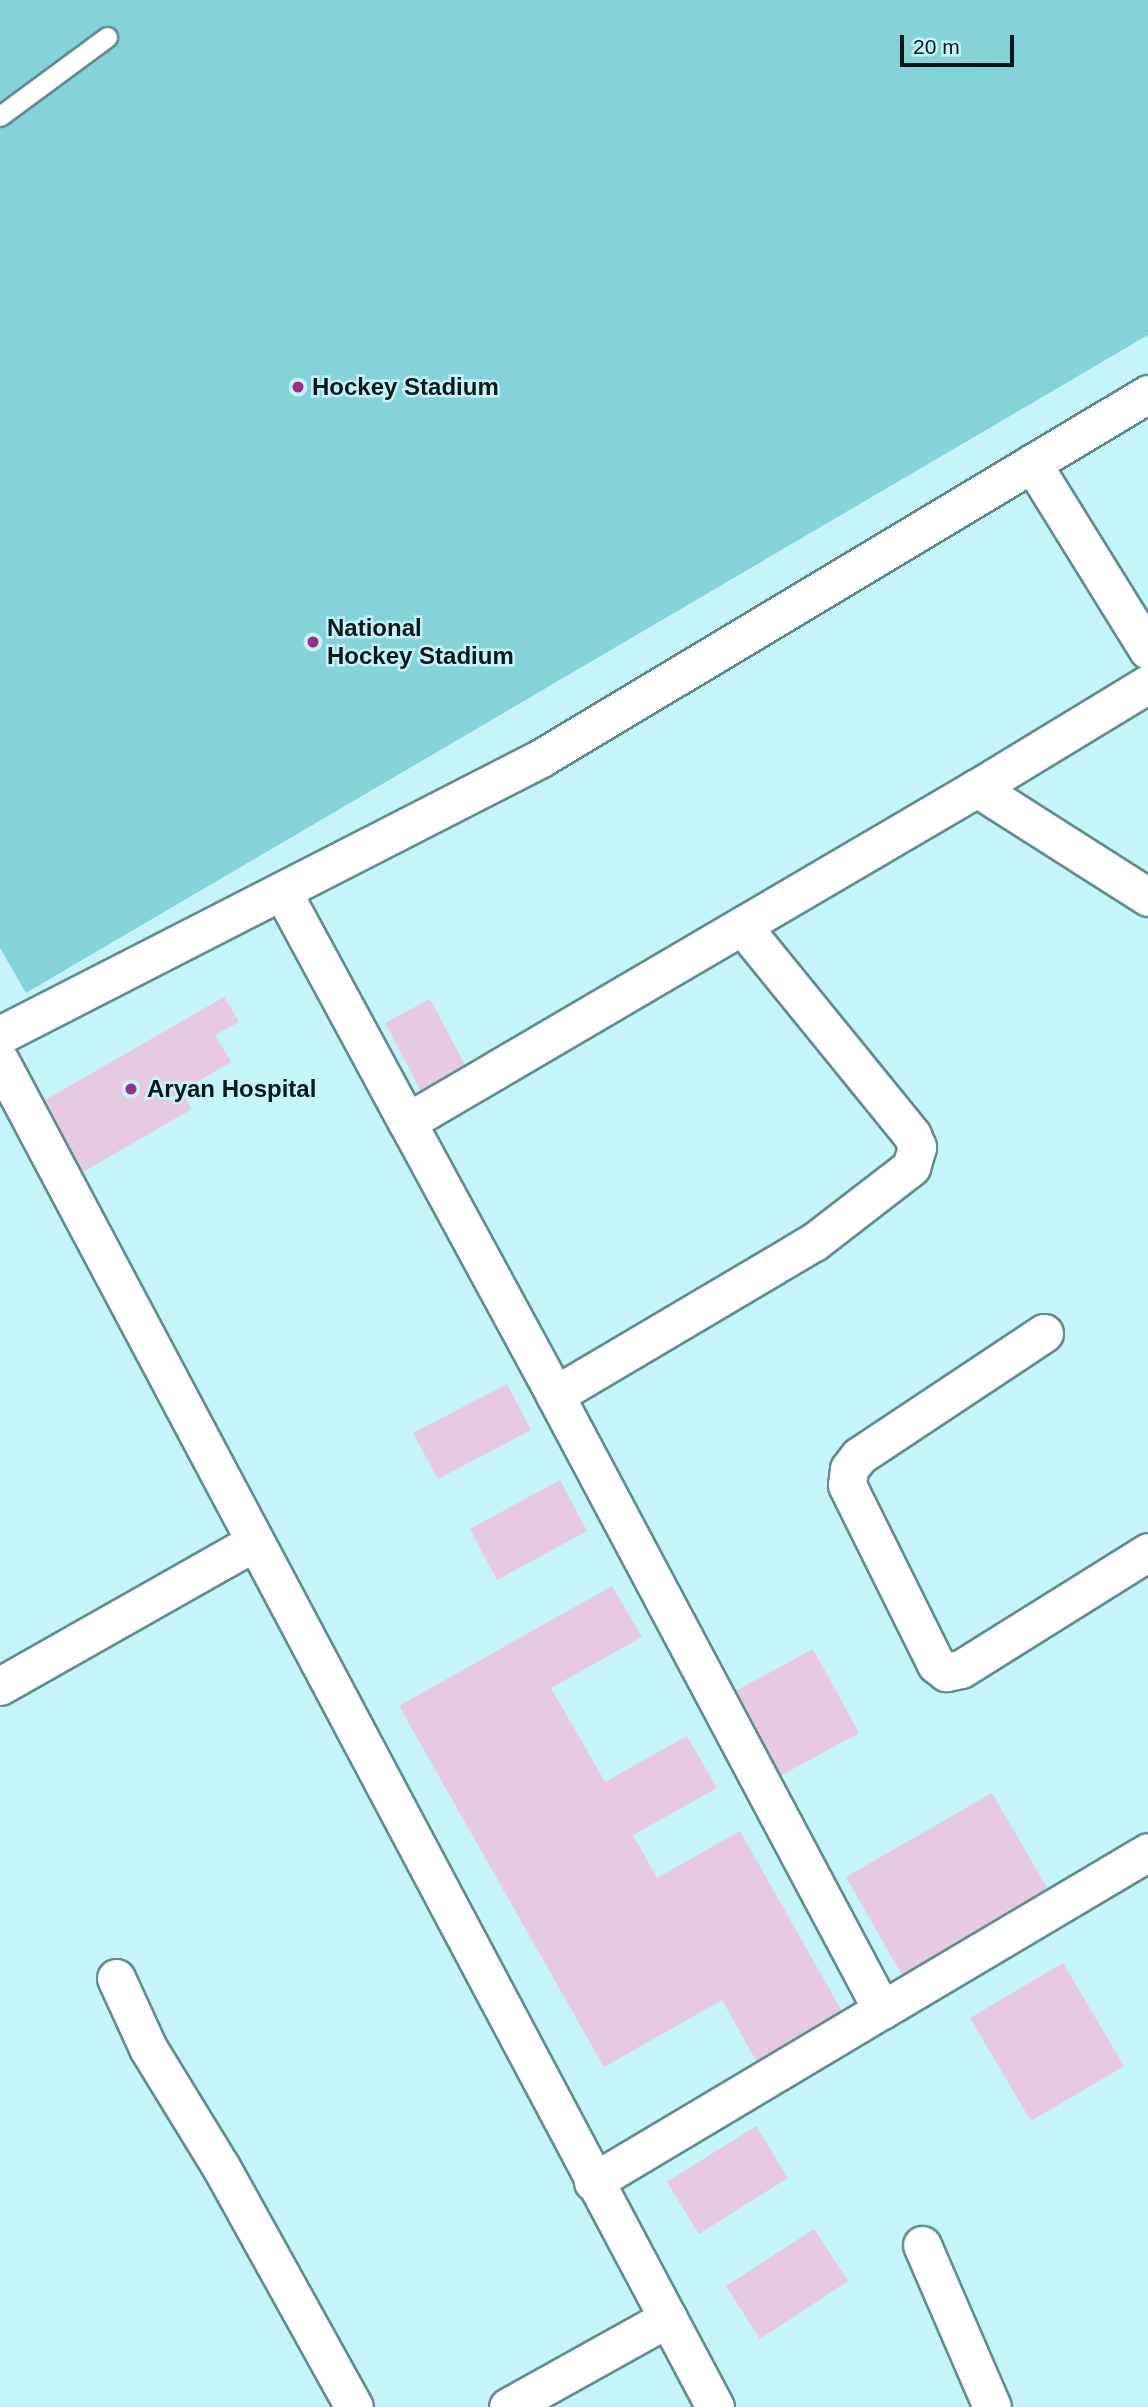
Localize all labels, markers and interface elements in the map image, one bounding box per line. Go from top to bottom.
scale bar [903,21,1017,65]
text: 20 m [913,35,960,58]
place label: Hockey Stadium [312,373,499,401]
marker: Hockey Stadium [290,379,306,395]
place label: National Hockey Stadium [327,614,514,670]
marker: National Hockey Stadium [305,634,321,650]
place label: Aryan Hospital [147,1075,316,1103]
marker: Aryan Hospital [121,1079,141,1099]

